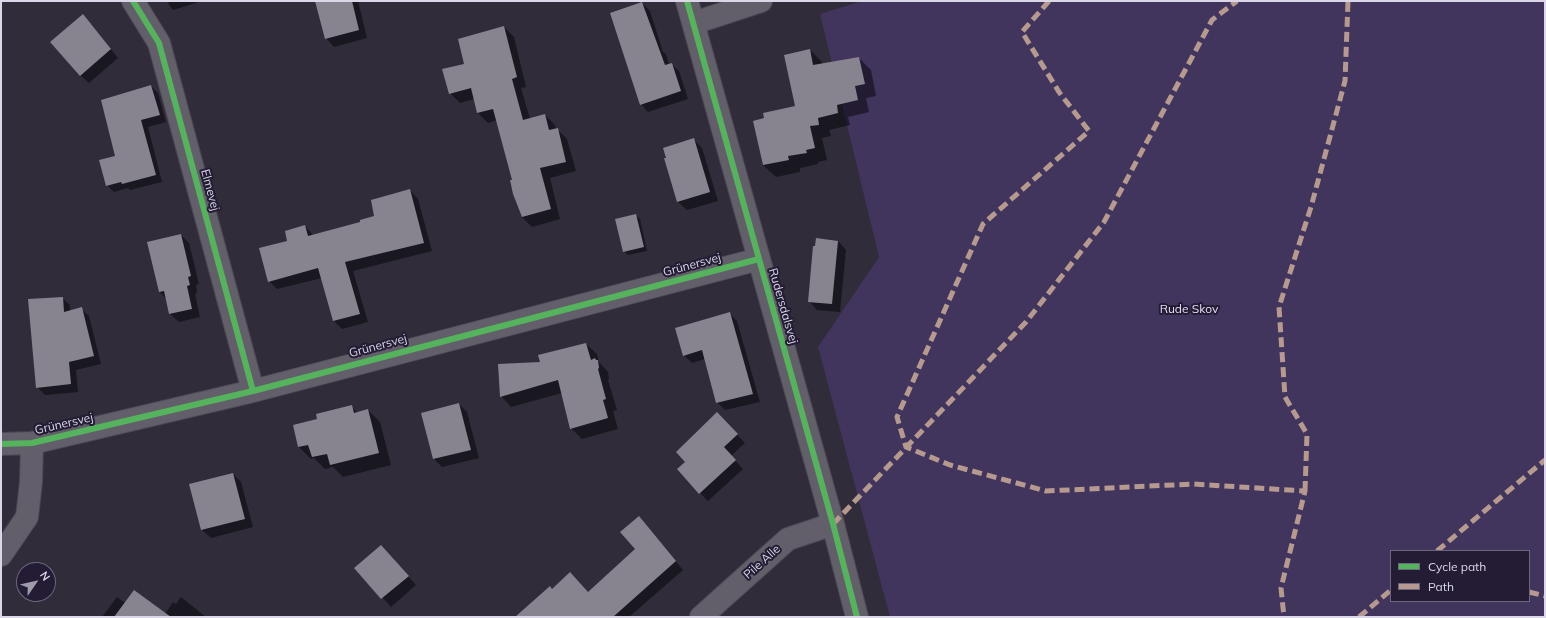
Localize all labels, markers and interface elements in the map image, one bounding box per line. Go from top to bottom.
street label: Elmevej [198,168,222,212]
street label: Grünersvej [661,250,723,280]
street label: Rudersdalsvej [765,267,801,345]
park label: Rude Skov [1160,302,1218,316]
street label: Grünersvej [347,331,409,361]
street label: Grünersvej [33,410,95,438]
street label: Pile Alle [741,542,783,582]
legend [1390,550,1530,602]
text: Cycle path [1428,559,1486,574]
north arrow [16,562,56,602]
text: N [37,568,53,583]
text: Path [1428,579,1454,594]

